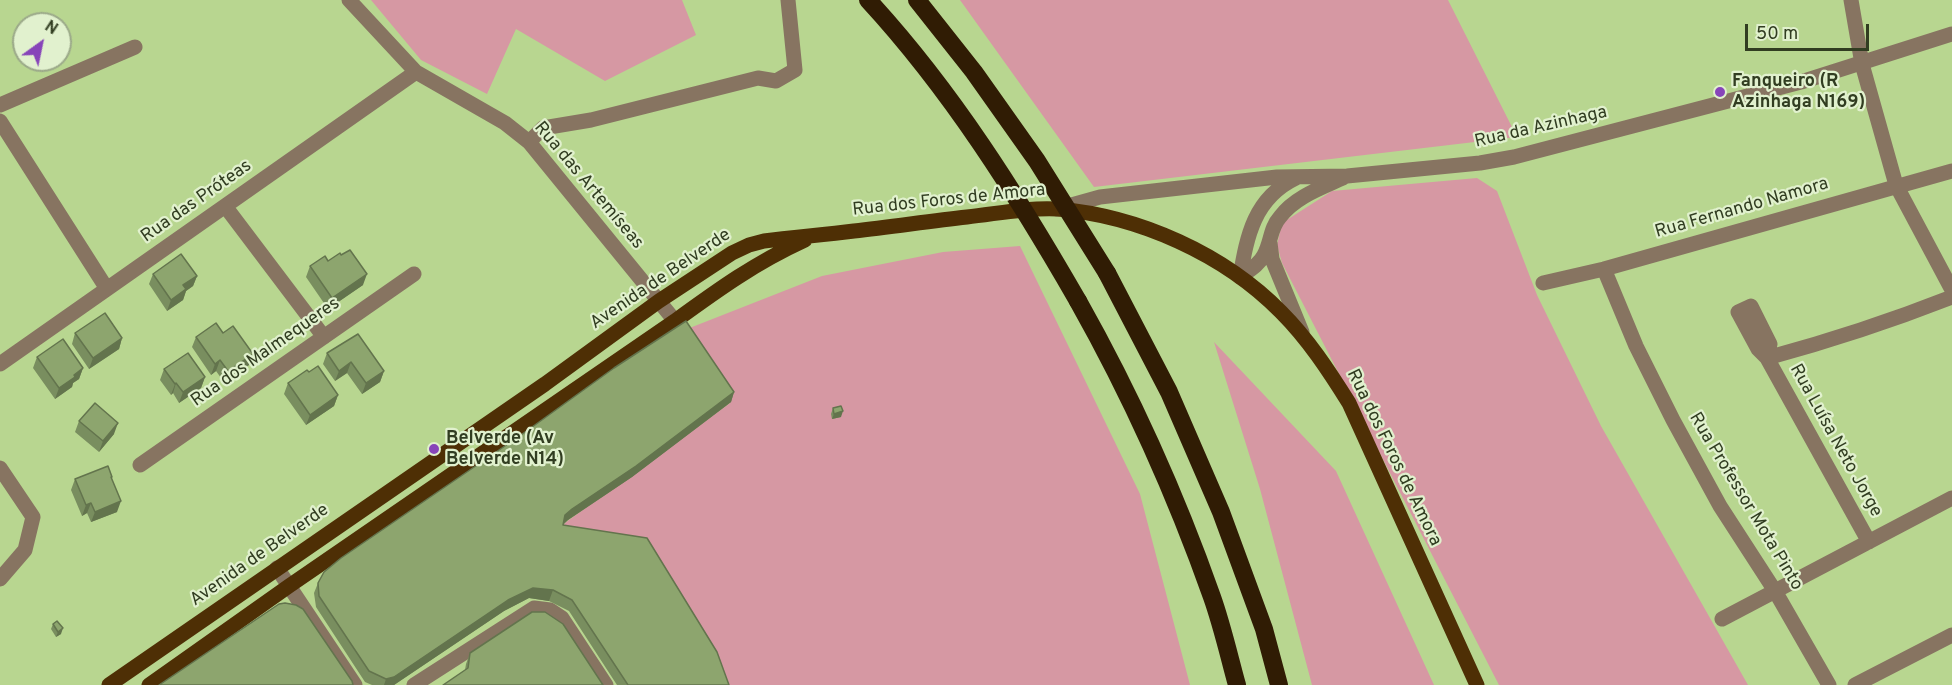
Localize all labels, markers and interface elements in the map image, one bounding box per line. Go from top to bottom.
north arrow [12,12,72,72]
scale bar [1748,12,1872,50]
text: N [40,17,61,40]
text: 50 m [1756,23,1798,46]
place label: Fanqueiro (R Azinhaga N169) [1732,71,1865,113]
marker: Fanqueiro (R Azinhaga N169) [1713,85,1727,99]
street label: Rua da Azinhaga [1473,102,1609,154]
street label: Rua das Artemíseas [528,118,648,254]
street label: Rua das Próteas [138,156,256,248]
street label: Rua Fernando Namora [1653,174,1831,244]
street label: Rua dos Foros de Amora [851,180,1047,222]
street label: Avenida de Belverde [587,225,735,335]
street label: Rua dos Malmequeres [188,294,344,412]
street label: Rua Luísa Neto Jorge [1784,361,1886,521]
street label: Rua dos Foros de Amora [1341,366,1445,550]
street label: Rua Professor Mota Pinto [1683,409,1807,595]
place label: Belverde (Av Belverde N14) [446,428,564,470]
marker: Belverde (Av Belverde N14) [427,442,441,456]
street label: Avenida de Belverde [186,500,334,612]

